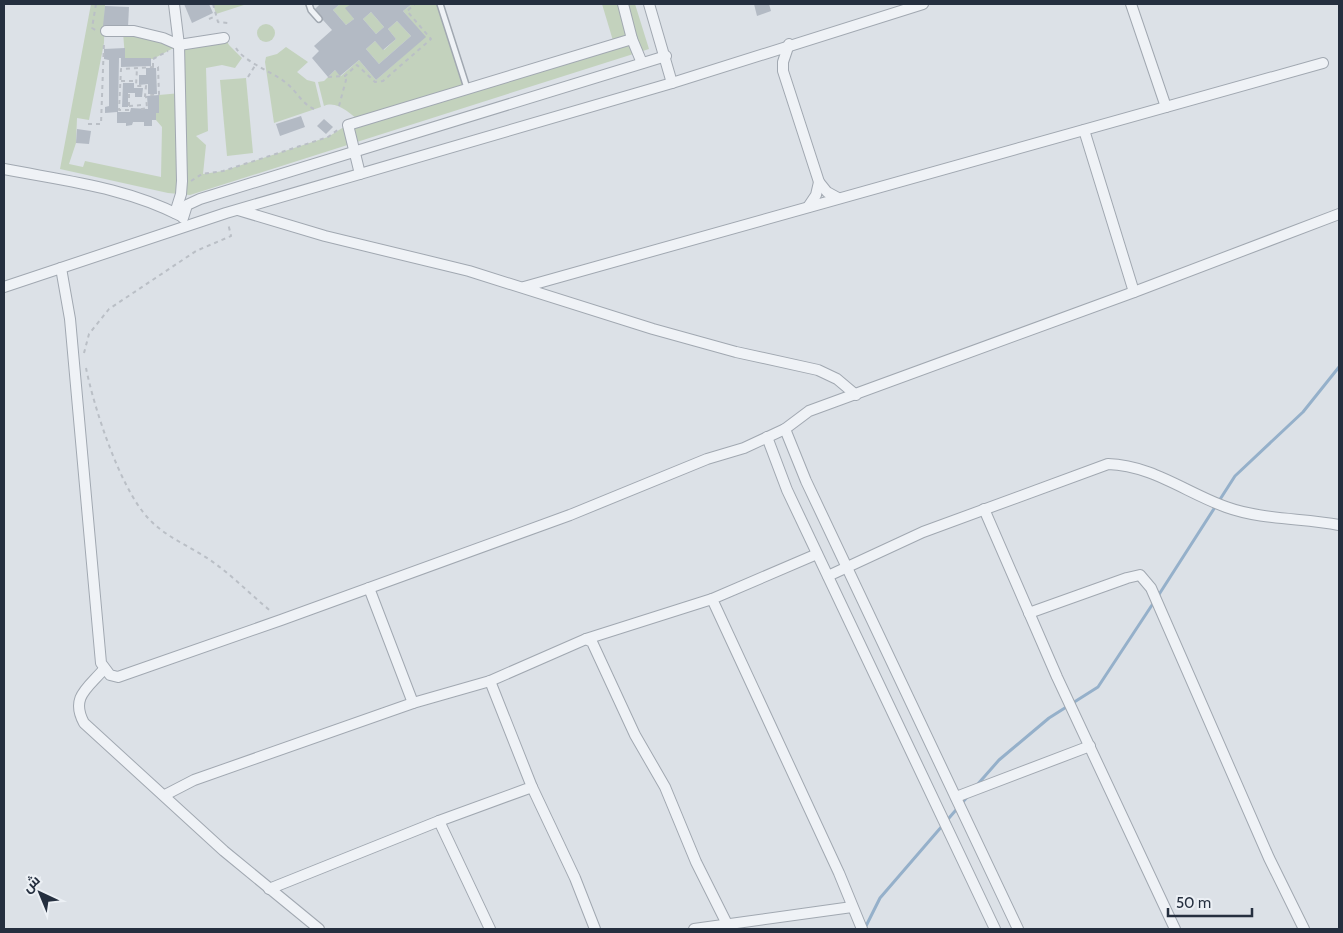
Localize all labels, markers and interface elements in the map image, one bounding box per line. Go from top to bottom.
north arrow [15,868,65,918]
text: ش [18,871,44,896]
scale bar [1168,886,1252,918]
text: 50 m [1176,894,1211,912]

